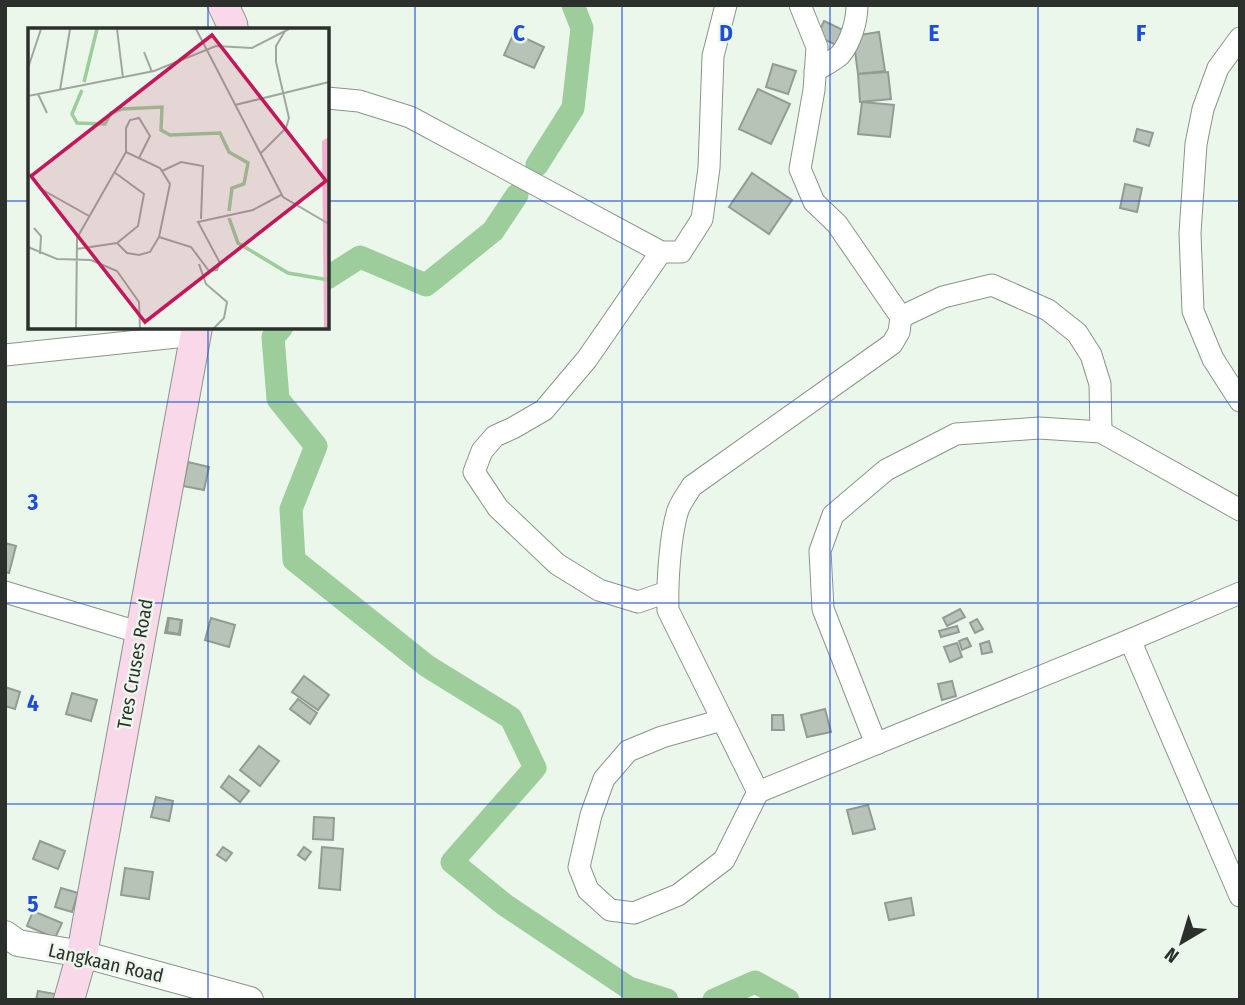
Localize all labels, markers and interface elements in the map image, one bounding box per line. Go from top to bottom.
text: C [513,19,525,47]
text: D [719,19,733,47]
text: E [929,19,940,47]
text: F [1136,19,1146,47]
inset map [28,28,329,329]
text: 3 [27,488,39,516]
street label: Tres Cruses Road [112,597,158,731]
text: 4 [27,689,39,717]
text: 5 [27,890,39,918]
north arrow [1147,907,1217,977]
street label: Langkaan Road [46,939,166,987]
text: N [1160,942,1183,968]

